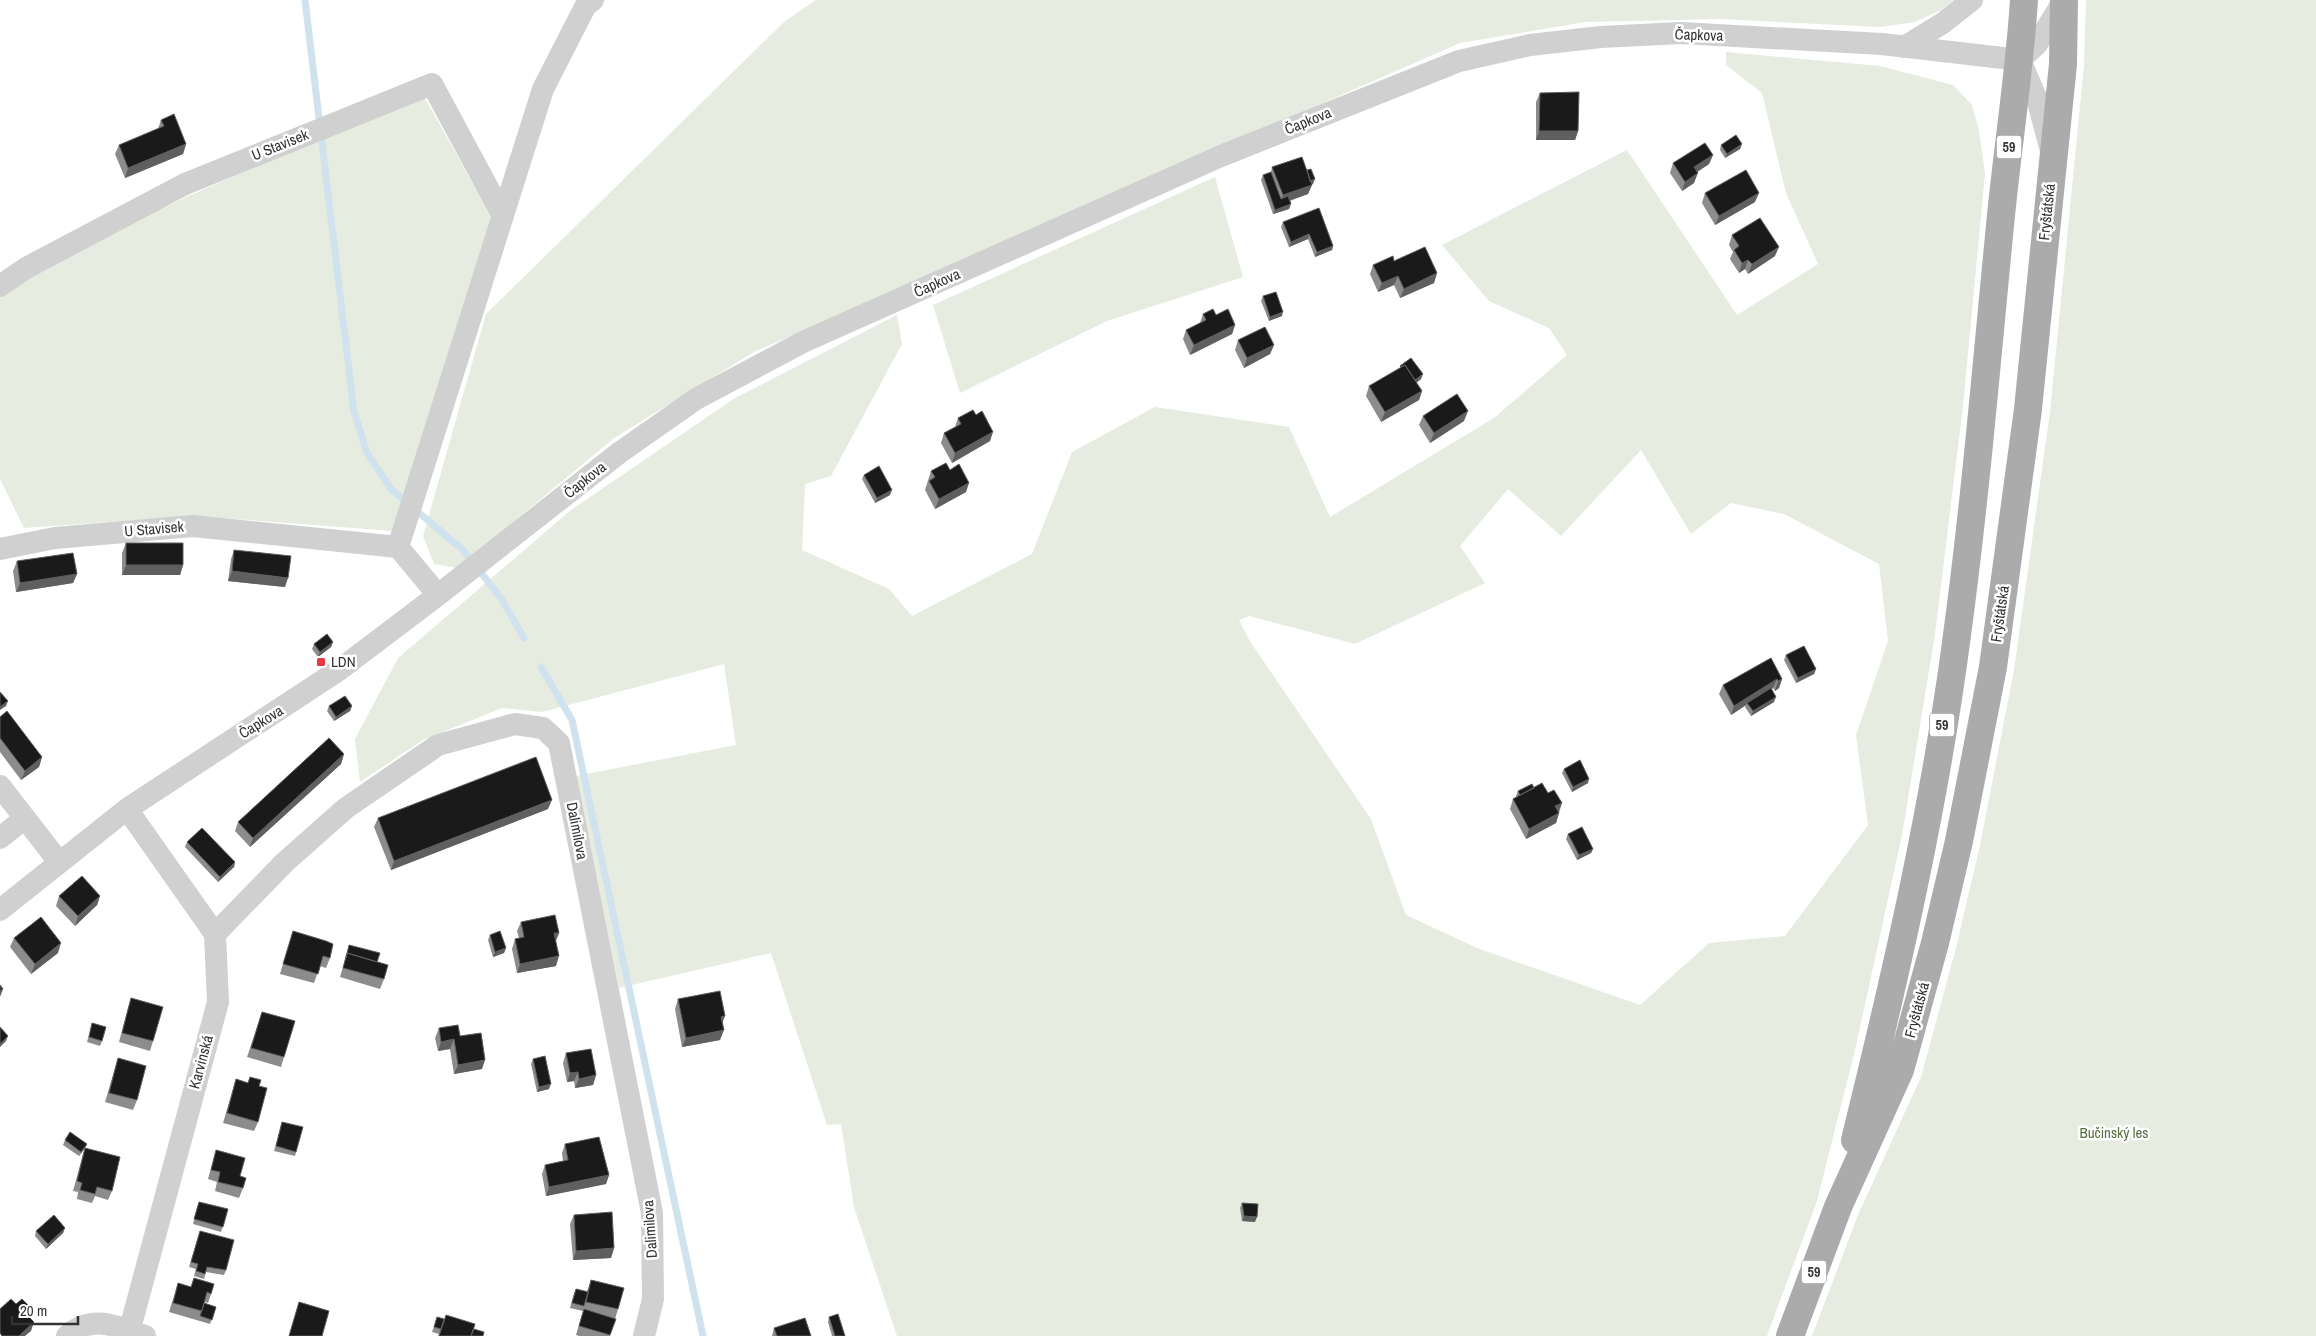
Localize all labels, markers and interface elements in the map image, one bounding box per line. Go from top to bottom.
street label: Čapkova [1674,23,1724,46]
street label: Čapkova [1281,102,1334,139]
street label: U Stavisek [248,123,312,165]
road number: 59 [1996,136,2022,158]
street label: Fryštátská [2033,182,2060,241]
street label: Čapkova [910,263,963,302]
street label: Čapkova [559,456,610,503]
street label: U Stavisek [123,515,185,542]
street label: Fryštátská [1985,584,2014,643]
place label: LDN [331,651,356,672]
marker: LDN [315,656,327,668]
street label: Čapkova [235,700,287,743]
road number: 59 [1930,714,1954,736]
street label: Dalimilova [562,800,593,862]
street label: Fryštátská [1899,980,1934,1040]
street label: Karvinská [183,1033,218,1091]
park label: Bučinský les [2079,1122,2149,1143]
street label: Dalimilova [637,1199,662,1259]
road number: 59 [1802,1260,1826,1284]
scale bar [12,1294,79,1326]
text: 20 m [20,1300,47,1321]

